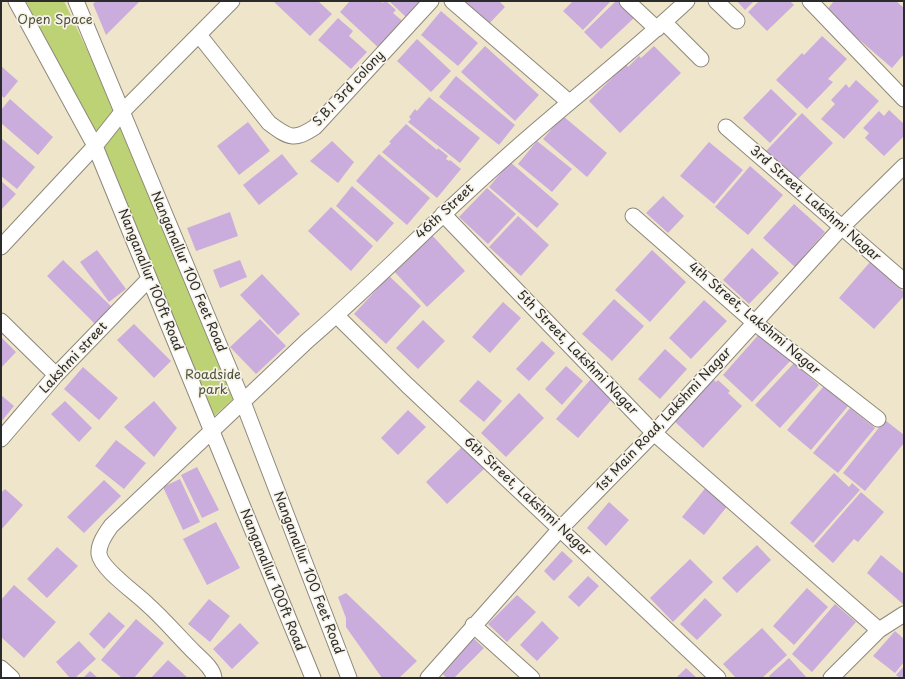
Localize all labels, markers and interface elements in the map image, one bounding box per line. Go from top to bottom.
park label: Open Space [17,12,93,28]
street label: S.B.I 3rd colony [310,48,388,130]
street label: 3rd Street, Lakshmi Nagar [746,143,884,265]
street label: 46th Street [413,181,477,243]
street label: Nanganallur 100 Feet Road [147,189,229,355]
street label: Nanganallur 100ft Road [114,207,186,353]
street label: 4th Street, Lakshmi Nagar [685,259,823,379]
street label: 5th Street, Lakshmi Nagar [513,287,641,419]
street label: Lakshmi street [37,319,111,397]
street label: 1st Main Road, Lakshmi Nagar [593,345,735,495]
park label: Roadside park [185,367,241,398]
street label: 6th Street, Lakshmi Nagar [460,434,594,560]
street label: Nanganallur 100 Feet Road [270,489,346,657]
street label: Nanganallur 100ft Road [236,507,308,653]

